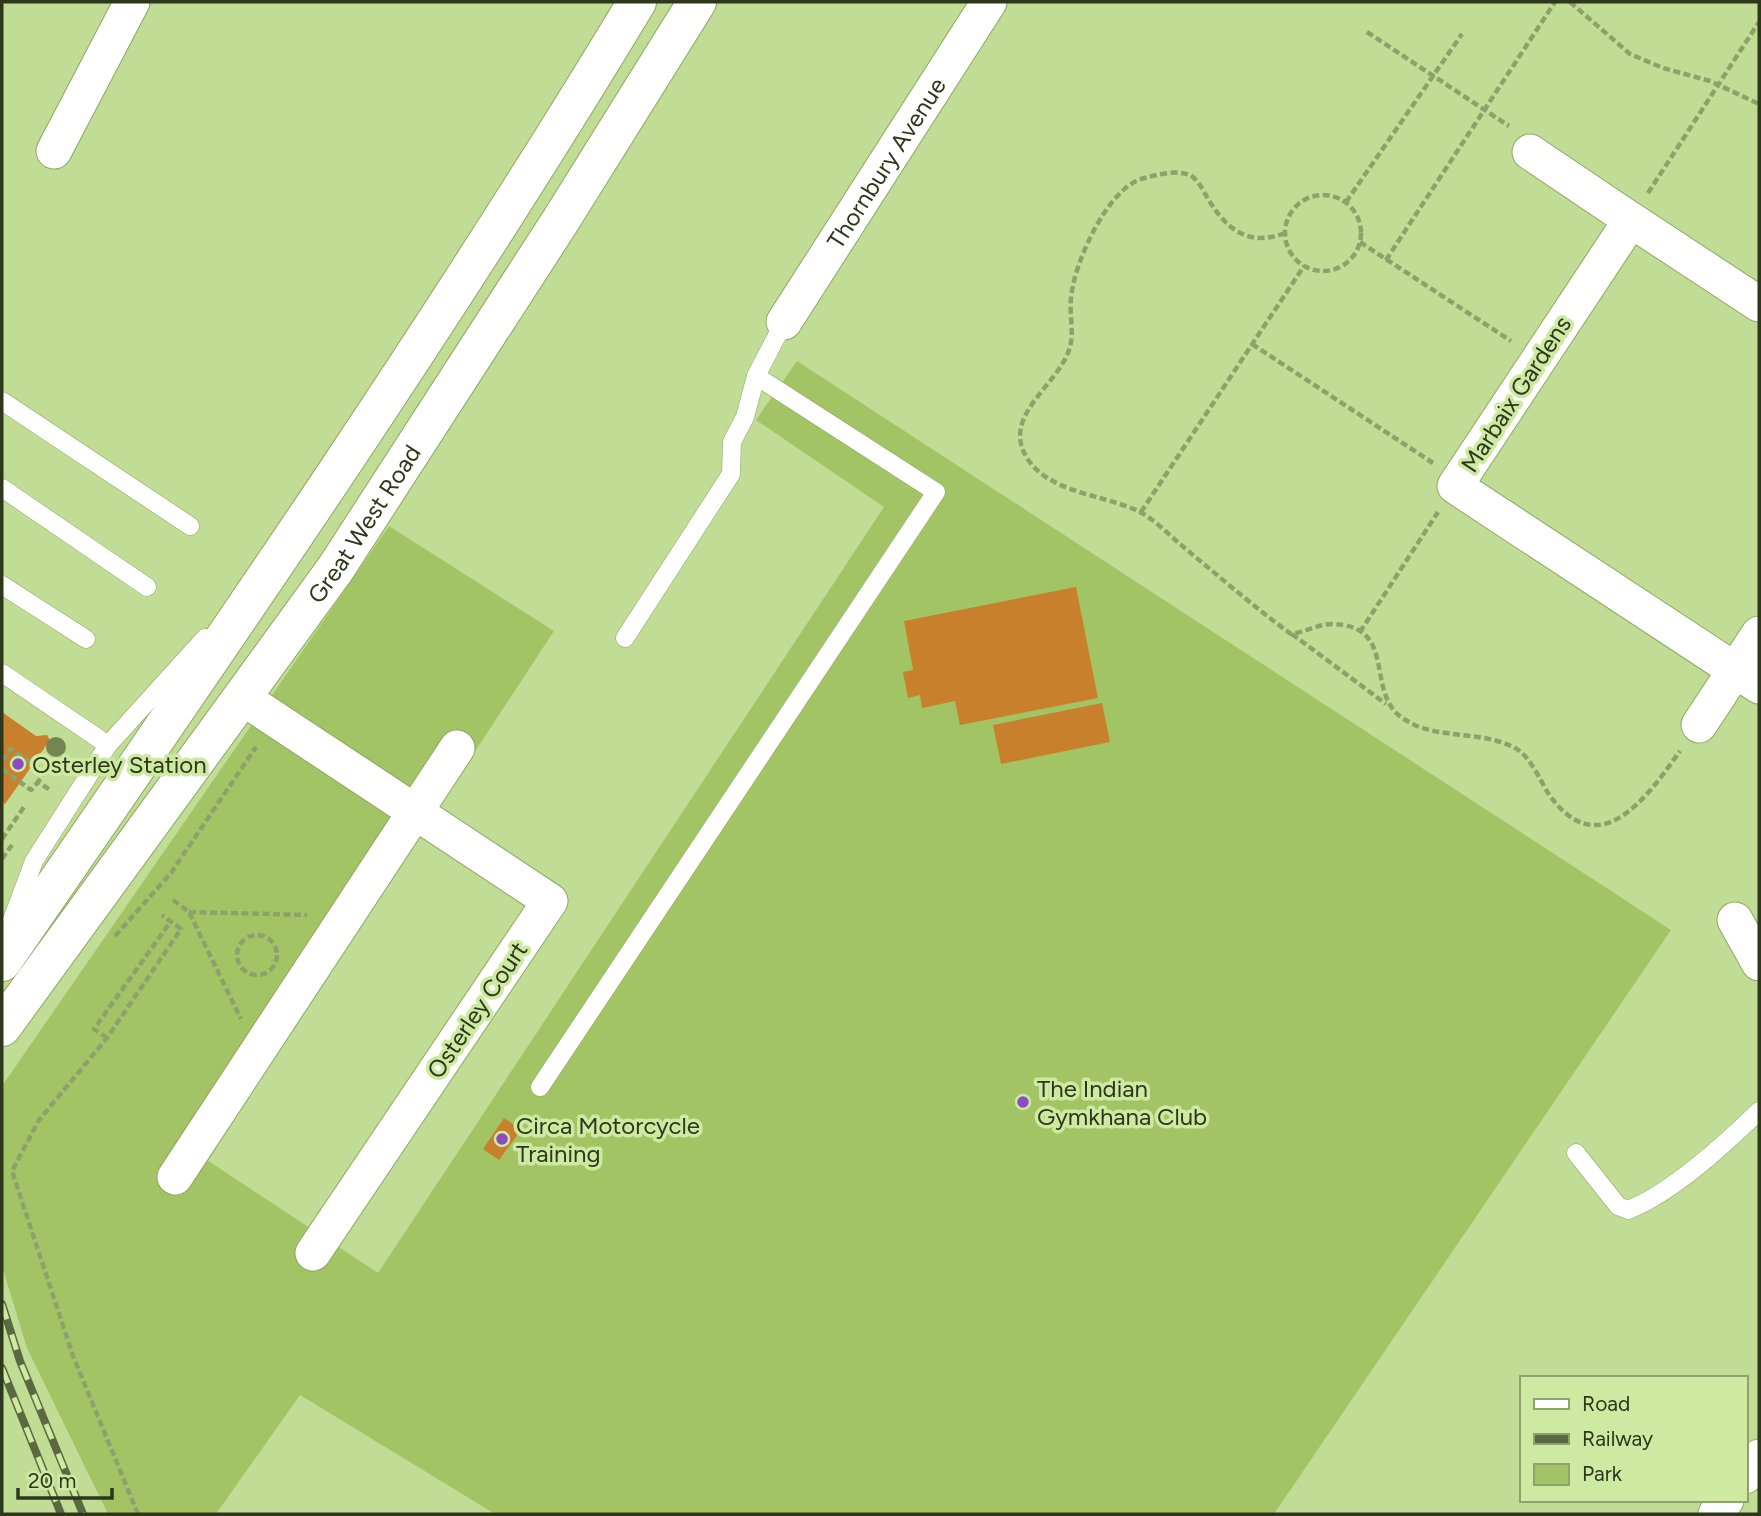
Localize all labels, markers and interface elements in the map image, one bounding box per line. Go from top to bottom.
street label: Thornbury Avenue [820,72,951,254]
street label: Marbaix Gardens [1455,311,1577,477]
street label: Great West Road [301,439,426,608]
place label: Osterley Station [32,750,207,779]
marker: Osterley Station [10,756,26,772]
street label: Osterley Court [421,936,533,1084]
place label: The Indian Gymkhana Club [1037,1074,1207,1131]
marker: The Indian Gymkhana Club [1015,1094,1031,1110]
place label: Circa Motorcycle Training [516,1111,700,1168]
marker: Circa Motorcycle Training [494,1131,510,1147]
legend [1520,1376,1747,1502]
text: Road [1582,1391,1630,1416]
text: Railway [1582,1426,1653,1451]
scale bar [18,1456,112,1500]
text: Park [1582,1461,1623,1486]
text: 20 m [28,1468,76,1493]

